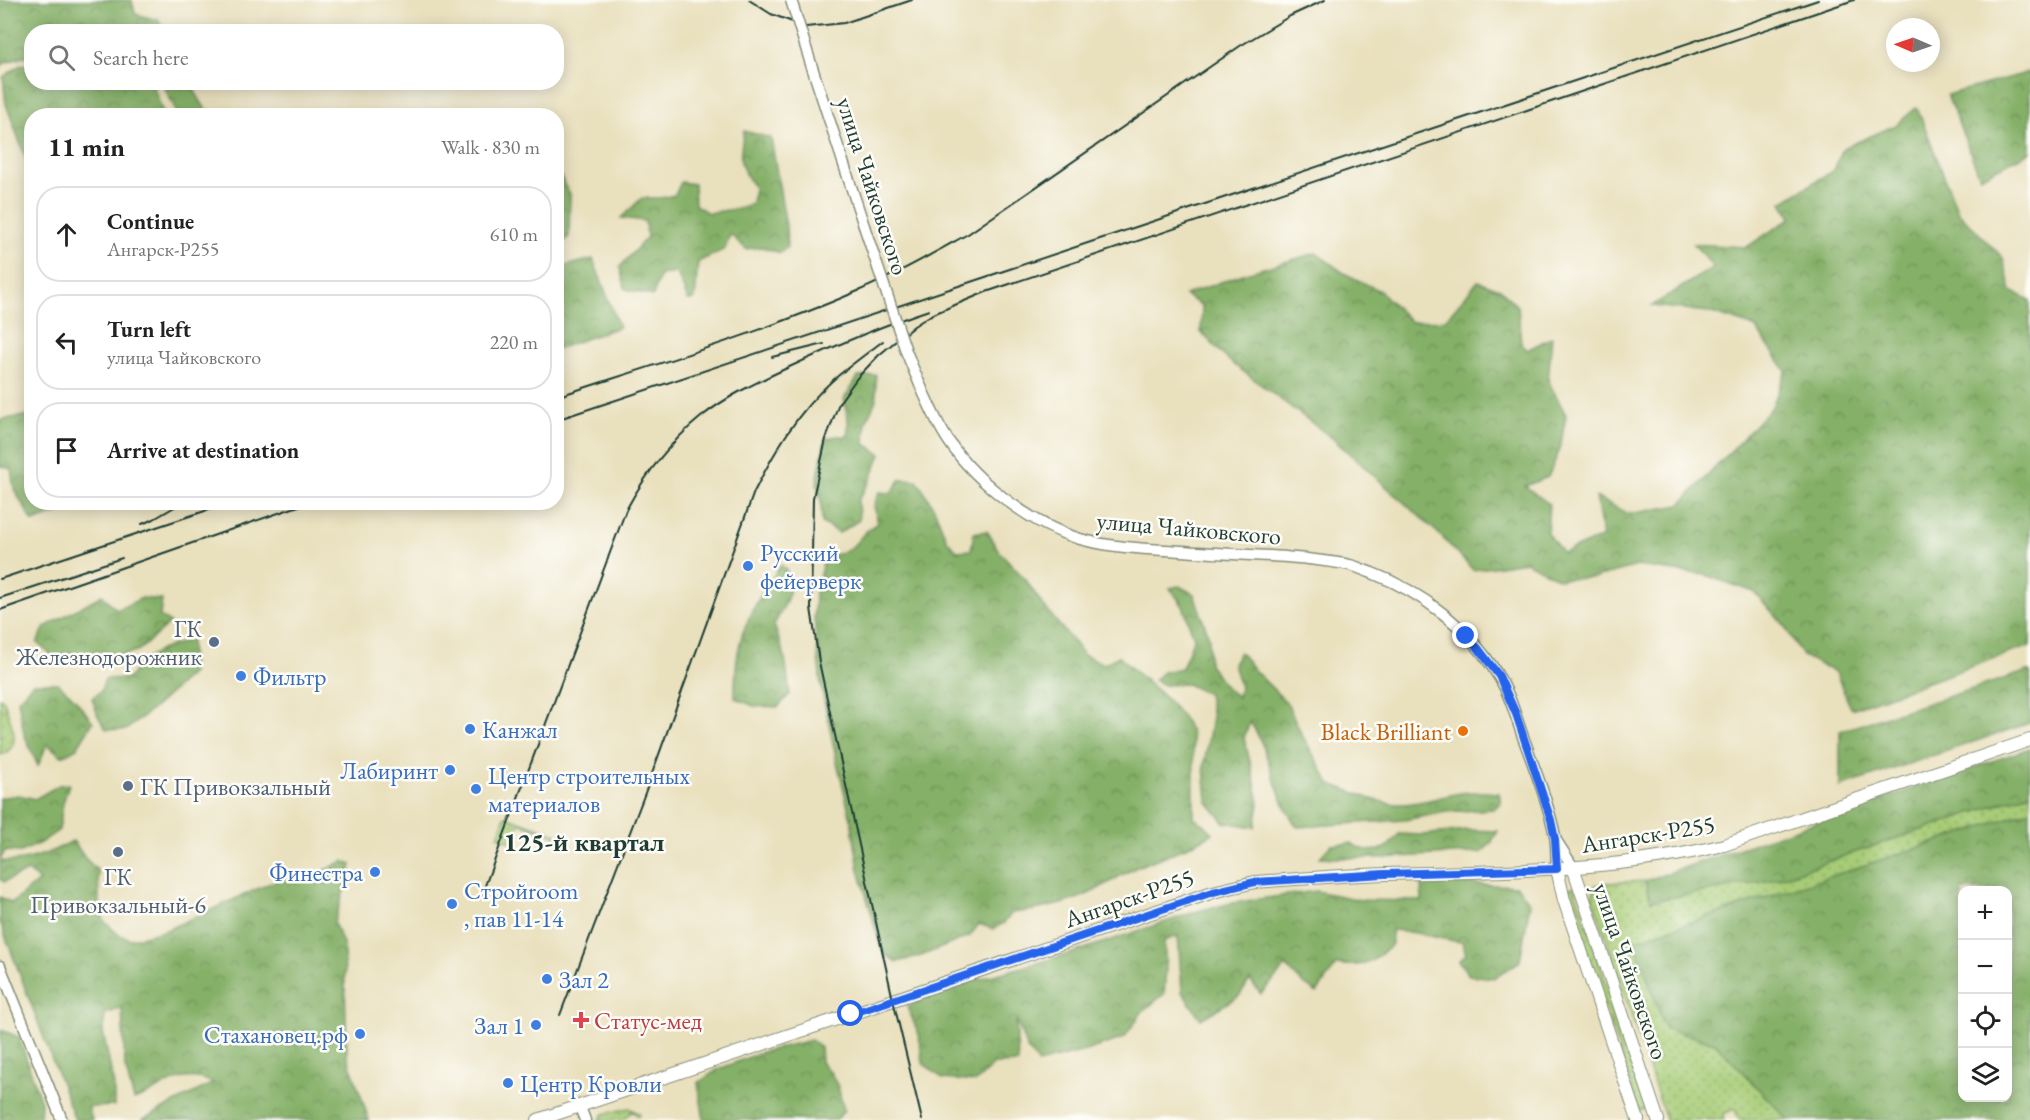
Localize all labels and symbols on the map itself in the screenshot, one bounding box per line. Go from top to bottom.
north arrow [1886,18,1940,72]
street label: улица Чайковского [830,93,916,279]
street label: улица Чайковского [1095,504,1283,552]
place label: Русский фейерверк [760,537,862,596]
marker: Русский фейерверк [741,559,755,573]
place label: ГК Железнодорожник [15,613,203,672]
route end [1452,622,1478,648]
marker: ГК Железнодорожник [207,635,221,649]
place label: Фильтр [253,661,326,692]
marker: Фильтр [234,669,248,683]
place label: Канжал [482,714,558,745]
place label: Black Brilliant [1321,716,1451,747]
marker: Канжал [463,722,477,736]
marker: Black Brilliant [1456,724,1470,738]
place label: Лабиринт [340,755,438,786]
place label: Центр строительных материалов [488,760,690,819]
marker: Лабиринт [443,763,457,777]
place label: ГК Привокзальный [140,771,331,802]
marker: ГК Привокзальный [121,779,135,793]
marker: Центр строительных материалов [469,782,483,796]
street label: Ангарск-Р255 [1578,808,1717,860]
district label: 125-й квартал [503,825,665,859]
marker: ГК Привокзальный-6 [111,845,125,859]
place label: Финестра [269,857,363,888]
place label: ГК Привокзальный-6 [30,861,206,920]
street label: Ангарск-Р255 [1059,861,1198,935]
marker: Финестра [368,865,382,879]
place label: Стройroom , пав 11-14 [464,875,579,934]
street label: улица Чайковского [1586,878,1676,1064]
marker: Стройroom , пав 11-14 [445,897,459,911]
place label: Зал 2 [559,964,609,995]
marker: Зал 2 [540,972,554,986]
route start [837,1000,863,1026]
place label: Статус-мед [594,1005,702,1036]
place label: Зал 1 [474,1010,524,1041]
marker: Статус-мед [572,1011,590,1029]
marker: Зал 1 [529,1018,543,1032]
place label: Стахановец.рф [204,1019,348,1050]
marker: Стахановец.рф [353,1027,367,1041]
place label: Центр Кровли [520,1068,662,1099]
marker: Центр Кровли [501,1076,515,1090]

